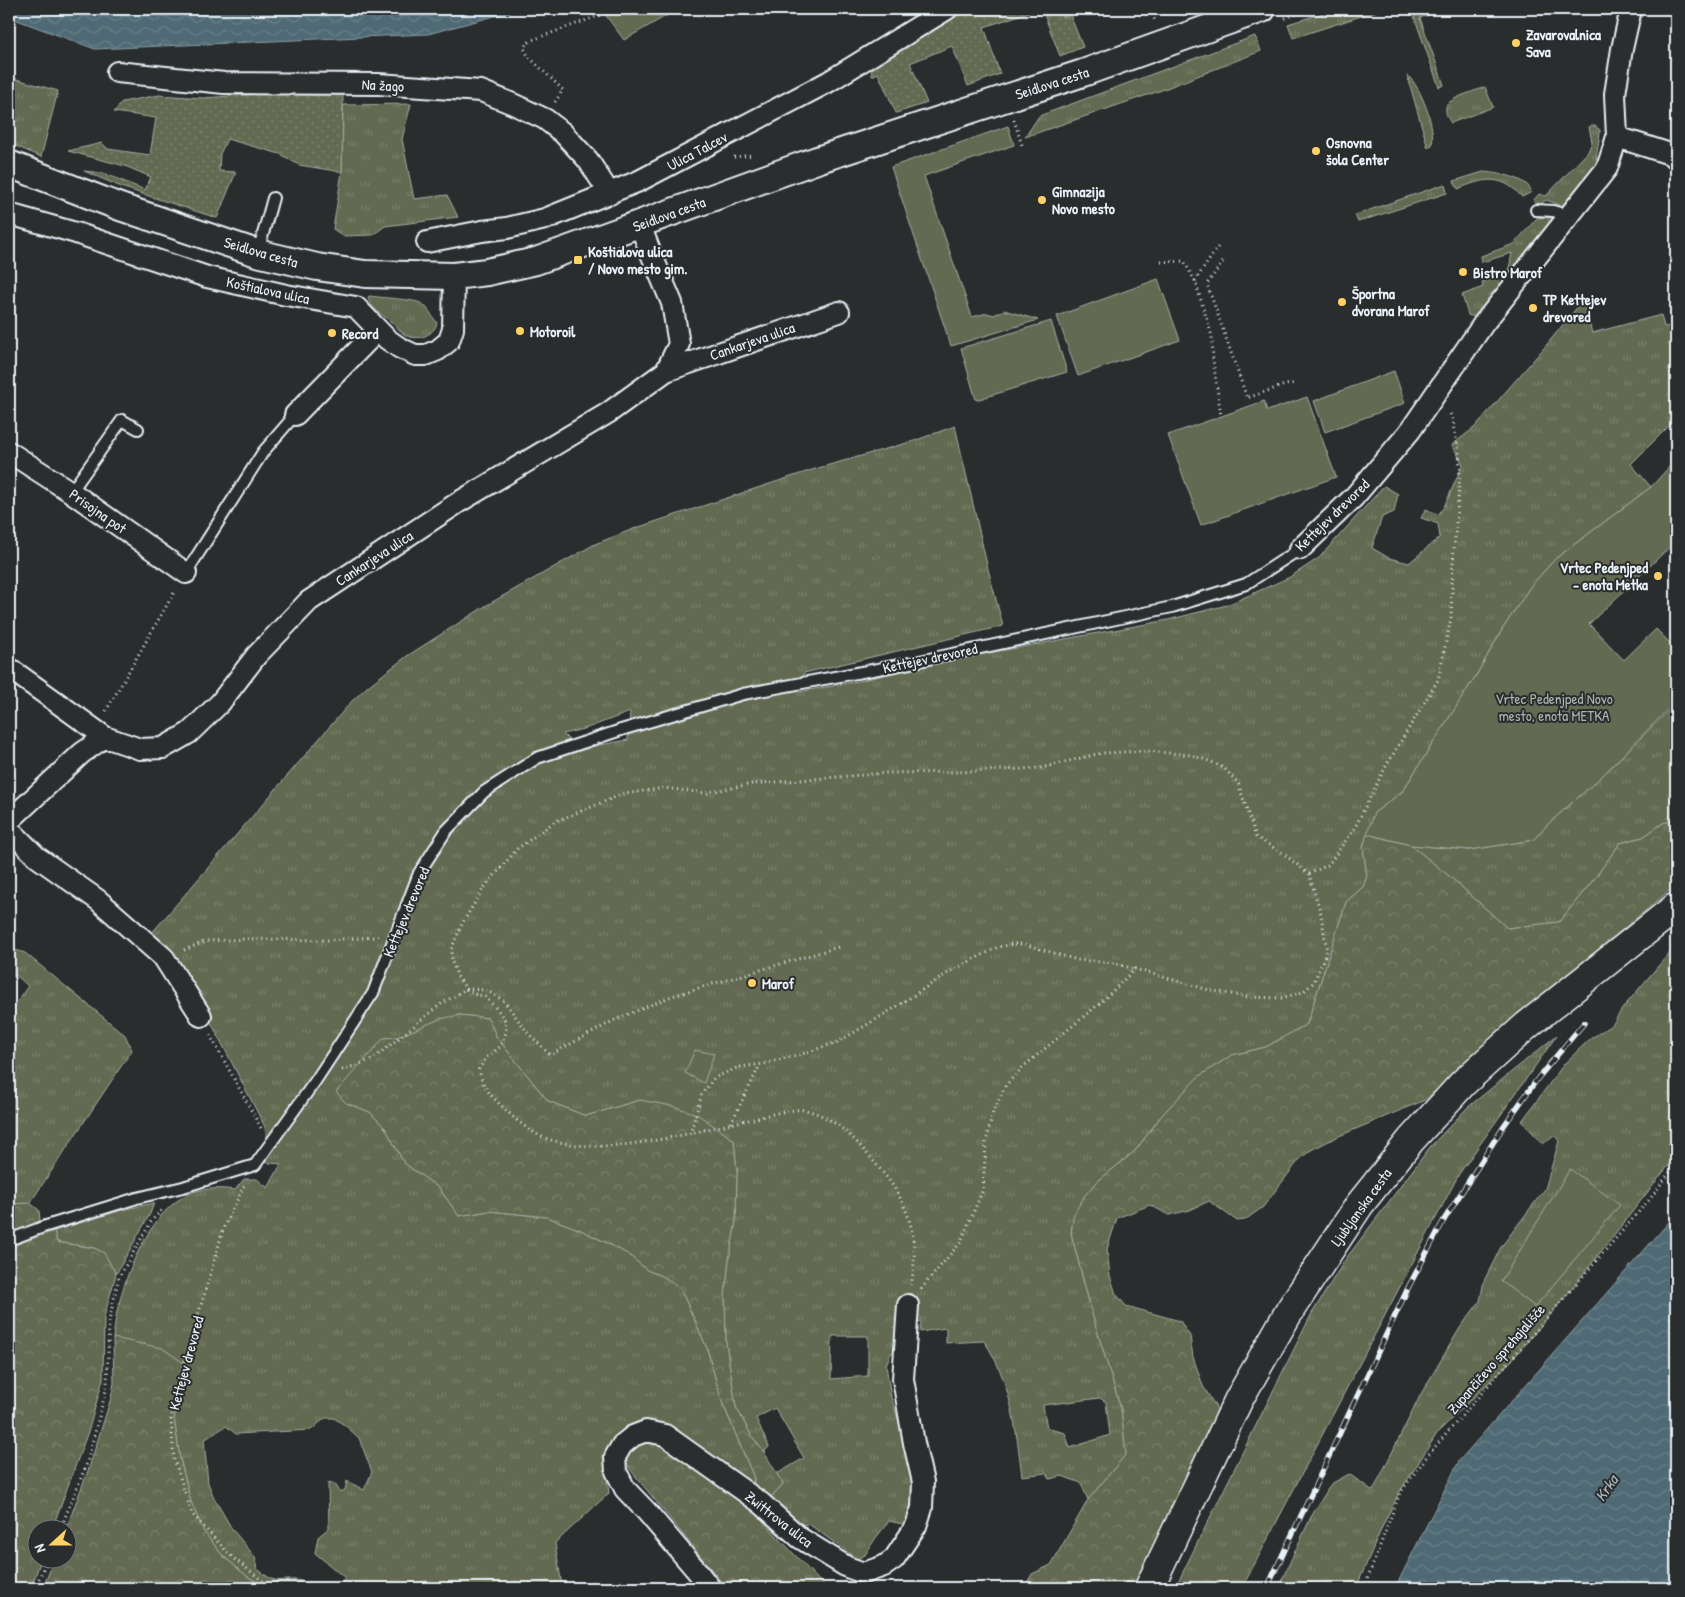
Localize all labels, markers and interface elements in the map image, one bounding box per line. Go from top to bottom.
place label: Zavarovalnica Sava [1526,24,1601,62]
marker: Zavarovalnica Sava [1510,37,1522,49]
street label: Seidlova cesta [1013,61,1092,105]
street label: Na žago [361,73,405,97]
street label: Ulica Talcev [663,126,731,176]
place label: Osnovna šola Center [1326,132,1389,170]
marker: Osnovna šola Center [1310,145,1322,157]
place label: Gimnazija Novo mesto [1052,181,1115,219]
street label: Seidlova cesta [630,191,708,237]
marker: Gimnazija Novo mesto [1036,194,1048,206]
street label: Seidlova cesta [222,231,301,273]
place label: Koštialova ulica / Novo mesto gim. [588,241,687,280]
marker: Koštialova ulica / Novo mesto gim. [572,254,584,266]
place label: Bistro Marof [1473,262,1543,283]
marker: Bistro Marof [1457,266,1469,278]
street label: Koštialova ulica [224,271,312,309]
place label: Športna dvorana Marof [1352,283,1430,321]
place label: TP Kettejev drevored [1542,289,1607,327]
marker: Športna dvorana Marof [1336,296,1348,308]
marker: TP Kettejev drevored [1527,302,1539,314]
street label: Cankarjeva ulica [707,317,797,365]
place label: Motoroil [530,321,576,342]
place label: Record [342,323,378,344]
marker: Motoroil [514,325,526,337]
marker: Record [326,327,338,339]
street label: Kettejev drevored [1290,474,1374,556]
street label: Prisojna pot [65,484,132,539]
street label: Cankarjeva ulica [331,525,417,591]
place label: Vrtec Pedenjped - enota Metka [1560,557,1648,595]
marker: Vrtec Pedenjped - enota Metka [1652,570,1664,582]
street label: Kettejev drevored [881,638,979,678]
park label: Vrtec Pedenjped Novo mesto, enota METKA [1495,688,1613,726]
street label: Kettejev drevored [378,863,435,960]
place label: Marof [762,973,795,994]
marker: Marof [746,977,758,989]
street label: Ljubljanska cesta [1326,1164,1396,1250]
street label: Zupančičevo sprehajališče [1442,1299,1550,1419]
street label: Kettejev drevored [163,1314,209,1412]
water label: Krka [1589,1469,1624,1506]
street label: Zwittrova ulica [741,1486,817,1552]
north arrow [28,1520,78,1570]
text: N [29,1541,50,1556]

